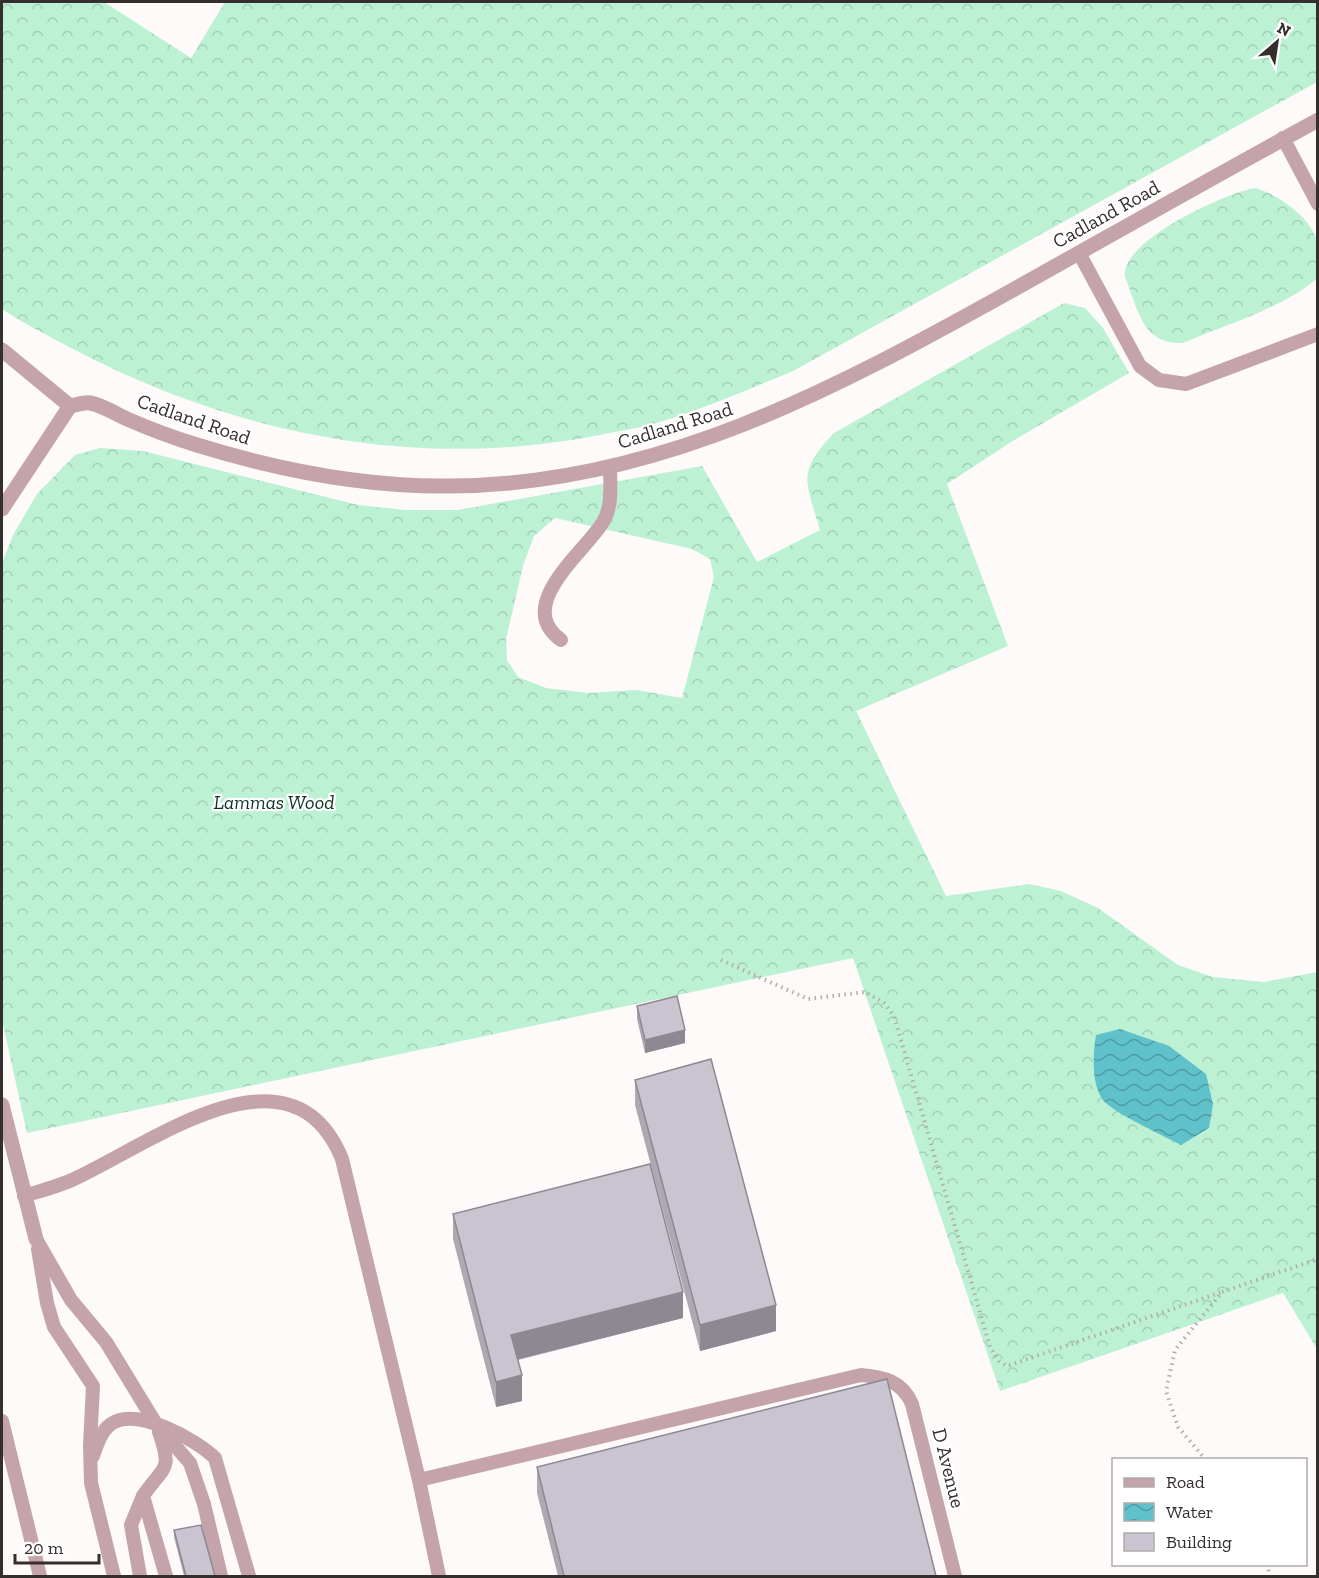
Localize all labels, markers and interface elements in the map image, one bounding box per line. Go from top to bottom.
north arrow [1247,12,1307,72]
text: N [1274,18,1294,41]
street label: Cadland Road [1048,175,1164,253]
street label: Cadland Road [134,388,254,450]
street label: Cadland Road [615,396,735,454]
park label: Lammas Wood [214,790,335,814]
street label: D Avenue [928,1426,970,1510]
legend [1112,1458,1307,1566]
text: Road [1166,1471,1205,1493]
text: Water [1166,1501,1213,1523]
scale bar [15,1527,99,1565]
text: Building [1166,1531,1232,1553]
text: 20 m [24,1537,64,1559]

